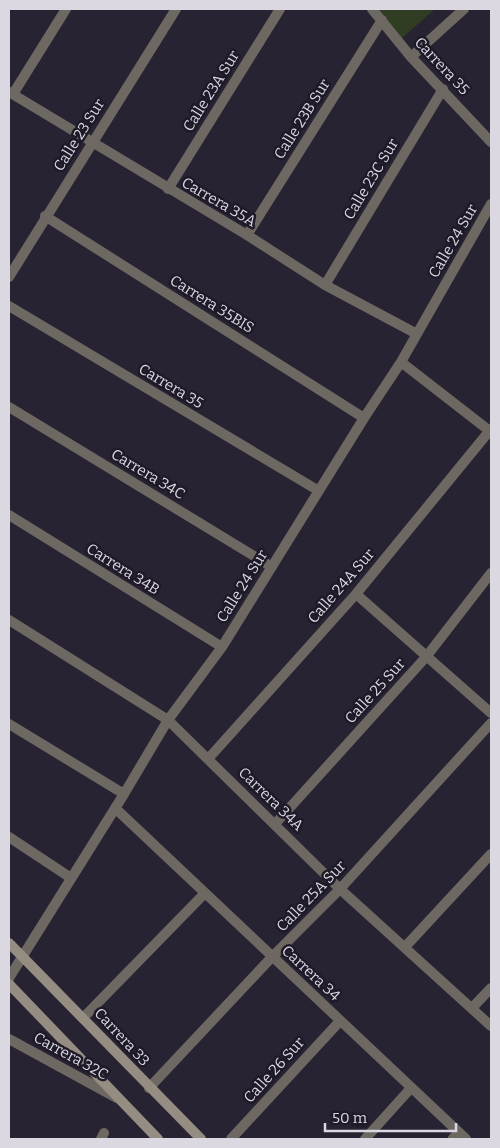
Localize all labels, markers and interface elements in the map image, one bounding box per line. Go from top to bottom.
street label: Carrera 35 [411,33,473,99]
street label: Calle 23A Sur [179,47,243,135]
street label: Calle 23B Sur [270,75,334,162]
street label: Calle 23 Sur [50,95,109,174]
street label: Calle 23C Sur [340,135,402,223]
street label: Carrera 35A [179,173,260,231]
street label: Calle 24 Sur [425,201,481,281]
street label: Carrera 35BIS [167,271,257,337]
street label: Carrera 35 [135,360,207,412]
street label: Carrera 34C [108,445,188,503]
street label: Carrera 34B [83,539,163,599]
street label: Calle 24A Sur [304,545,378,627]
street label: Calle 24 Sur [213,546,272,626]
street label: Calle 25 Sur [341,655,409,727]
street label: Carrera 34A [235,763,308,835]
street label: Calle 25A Sur [273,856,350,935]
street label: Carrera 34 [278,941,344,1005]
street label: Carrera 33 [91,1004,153,1070]
street label: Carrera 32C [31,1028,111,1084]
street label: Calle 26 Sur [240,1033,308,1107]
scale bar [325,1100,456,1132]
text: 50 m [332,1109,368,1127]

